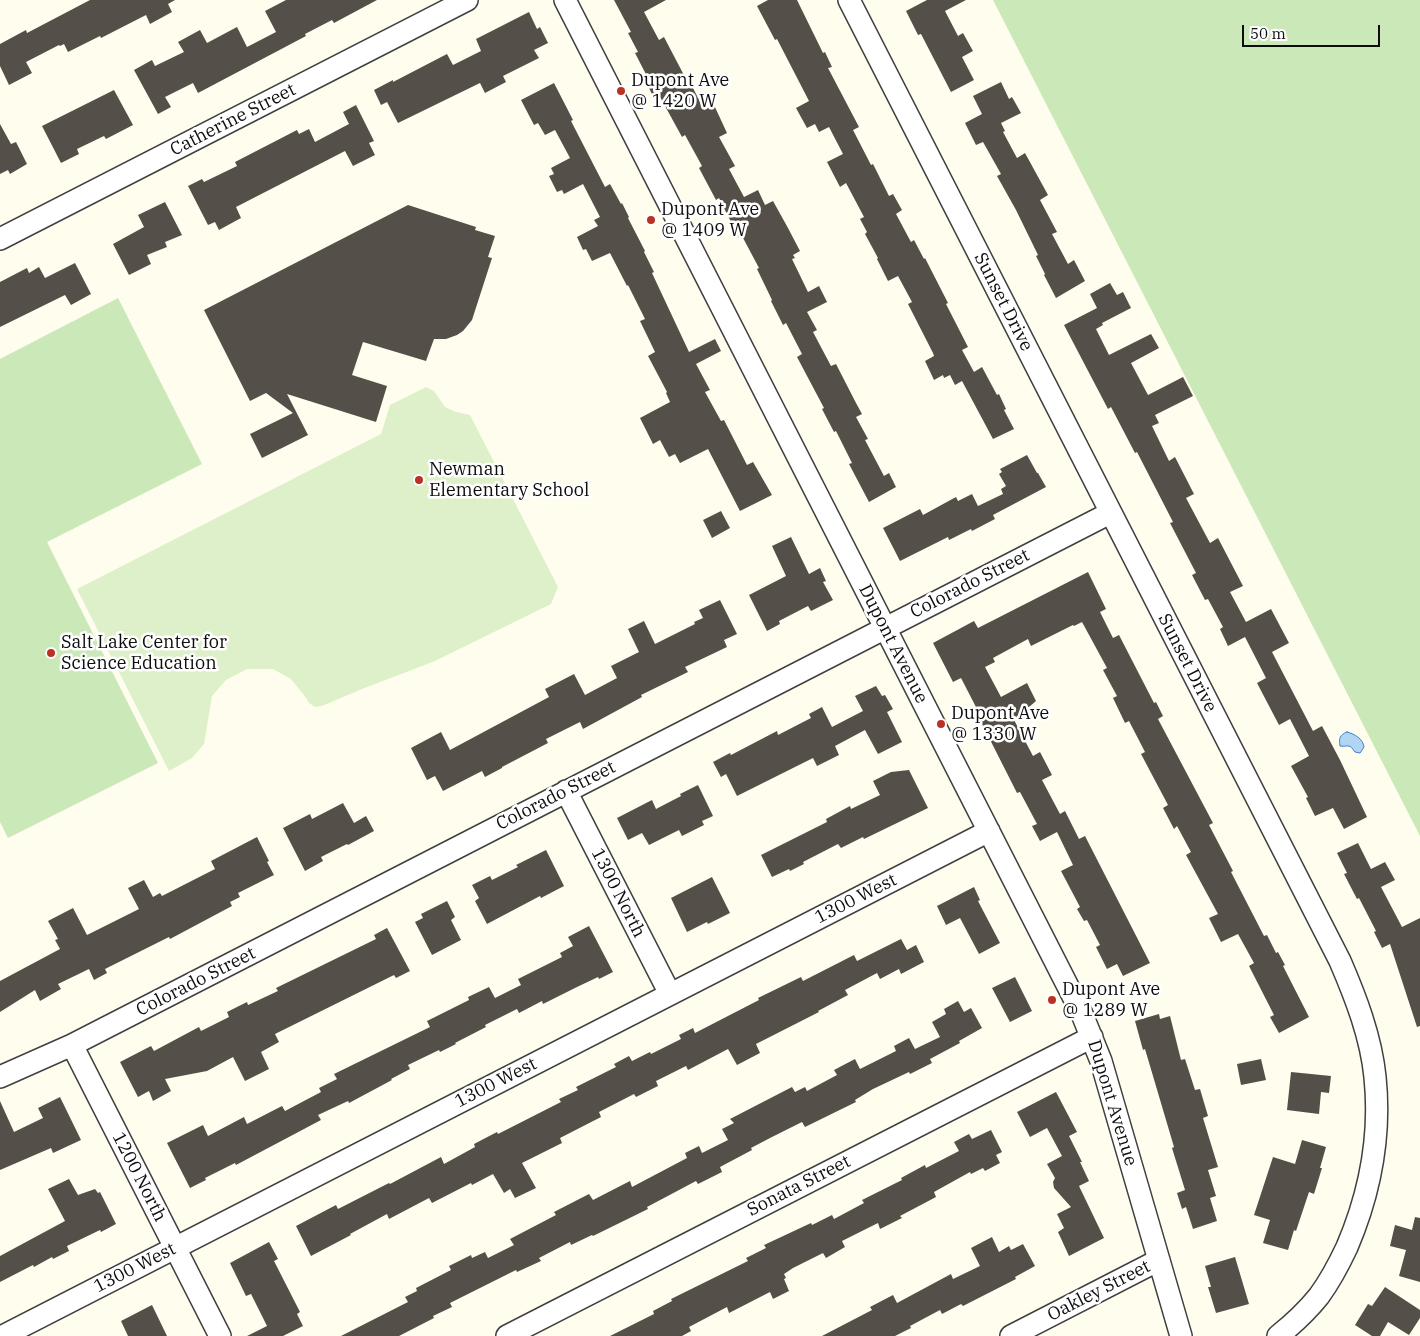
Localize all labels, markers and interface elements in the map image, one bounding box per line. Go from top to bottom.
scale bar [1245,15,1382,47]
text: 50 m [1250,24,1286,43]
place label: Dupont Ave @ 1420 W [631,70,729,112]
street label: Catherine Street [167,79,299,161]
marker: Dupont Ave @ 1420 W [615,85,627,97]
place label: Dupont Ave @ 1409 W [661,199,759,242]
marker: Dupont Ave @ 1409 W [645,214,657,226]
street label: Sunset Drive [969,249,1037,355]
place label: Newman Elementary School [429,459,589,502]
marker: Newman Elementary School [413,474,425,486]
street label: Colorado Street [907,545,1033,623]
street label: Dupont Avenue [854,581,932,707]
street label: Sunset Drive [1153,610,1221,716]
place label: Salt Lake Center for Science Education [61,632,227,674]
marker: Salt Lake Center for Science Education [45,647,57,659]
place label: Dupont Ave @ 1330 W [951,703,1049,746]
marker: Dupont Ave @ 1330 W [935,718,947,730]
street label: Colorado Street [493,757,619,835]
street label: 1300 North [586,845,650,941]
street label: 1300 West [812,869,900,929]
street label: Colorado Street [133,943,259,1021]
place label: Dupont Ave @ 1289 W [1062,979,1160,1022]
marker: Dupont Ave @ 1289 W [1046,994,1058,1006]
street label: Dupont Avenue [1083,1037,1141,1169]
street label: 1300 West [452,1053,540,1113]
street label: 1200 North [107,1129,171,1225]
street label: Sonata Street [744,1151,854,1221]
street label: 1300 West [91,1238,179,1298]
street label: Oakley Street [1044,1256,1154,1326]

